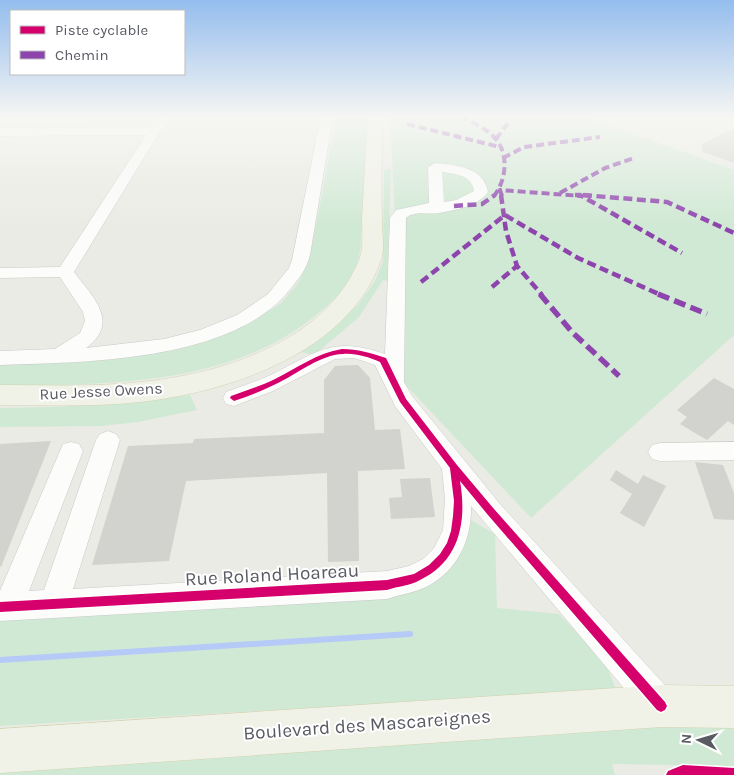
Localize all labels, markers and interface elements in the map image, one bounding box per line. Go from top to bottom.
legend [10,10,185,75]
text: Piste cyclable [55,21,148,39]
text: Chemin [55,46,109,64]
street label: Rue Jesse Owens [39,378,163,404]
street label: Rue Roland Hoareau [184,559,360,591]
street label: Boulevard des Mascareignes [243,705,491,745]
north arrow [674,715,724,765]
text: N [678,733,695,745]

